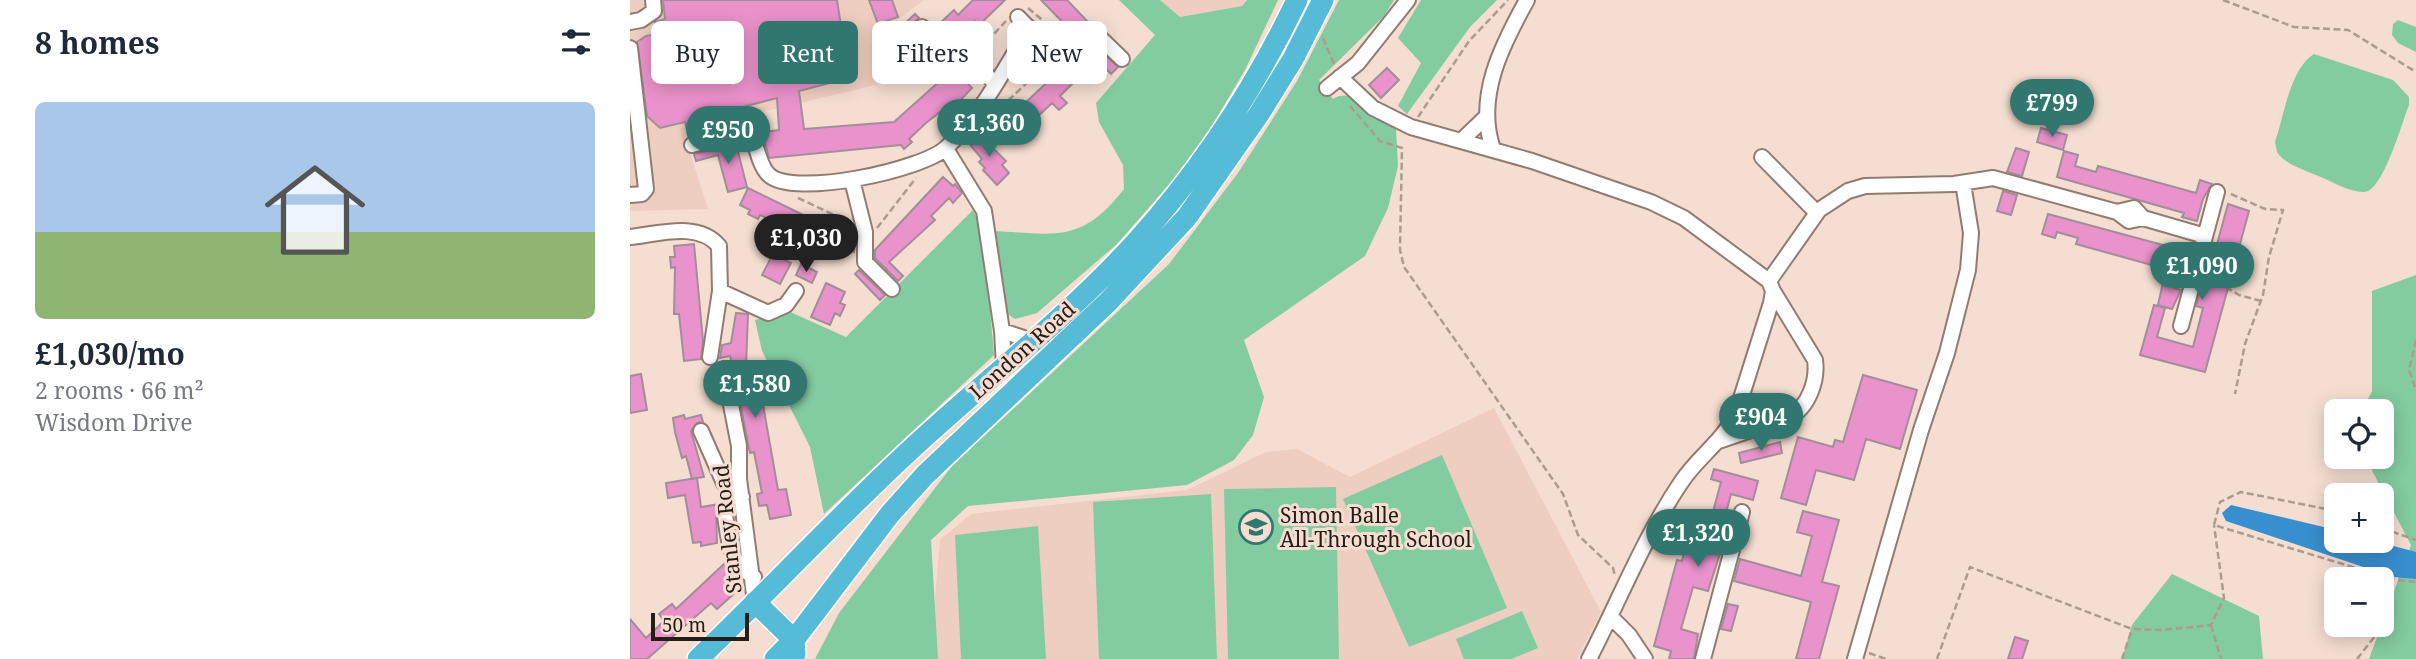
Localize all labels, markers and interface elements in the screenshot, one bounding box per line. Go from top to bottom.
chip: Buy [651,21,744,84]
chip: Rent [758,21,858,84]
chip: Filters [872,21,993,84]
chip: New [1007,21,1107,84]
text: 8 homes [35,22,159,63]
icon: filters [557,23,595,61]
pin: £799 [2011,80,2093,139]
text: £799 [2026,86,2078,118]
pin: £1,360 [932,100,1046,159]
pin: £950 [687,106,769,166]
text: £1,360 [953,106,1025,138]
text: £950 [702,113,754,145]
icon: home [252,147,378,273]
pin: £1,030 [749,215,863,274]
text: £1,030 [770,221,842,253]
pin: £1,090 [2145,243,2259,302]
text: £1,090 [2166,249,2238,281]
street label: London Road [963,295,1081,405]
text: £1,030/mo [35,333,185,374]
pin: £1,580 [698,360,812,420]
text: £1,580 [719,367,791,399]
text: 2 rooms · 66 m² [35,374,204,406]
pin: £904 [1720,393,1802,453]
map controls [2324,399,2394,637]
button: locate [2324,399,2394,469]
text: £904 [1735,400,1787,432]
text: Wisdom Drive [35,406,192,438]
street label: Stanley Road [706,463,748,595]
button: + [2324,483,2394,553]
place label: Simon Balle All-Through School [1280,501,1472,553]
school or university icon: Simon Balle All-Through School [1237,508,1275,546]
pin: £1,320 [1641,510,1755,569]
text: £1,320 [1662,516,1734,548]
button: − [2324,567,2394,637]
scale bar [651,610,749,642]
text: 50 m [662,612,706,638]

